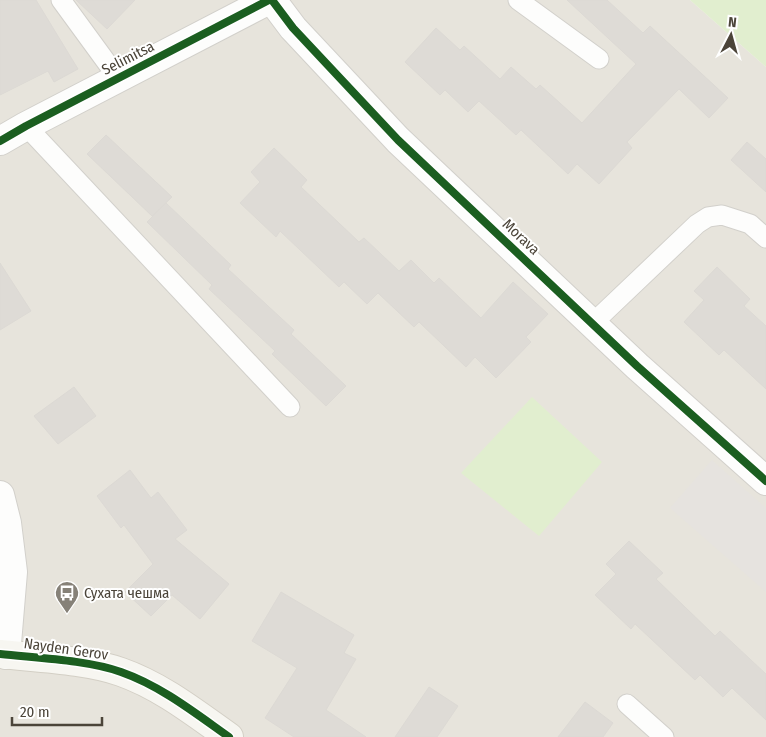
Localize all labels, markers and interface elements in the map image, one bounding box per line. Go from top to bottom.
north arrow [706,10,756,60]
text: N [727,14,737,31]
street label: Selimitsa [99,37,157,79]
street label: Morava [499,215,543,259]
bus stop icon: Сухата чешма [54,580,80,614]
place label: Сухата чешма [84,584,169,602]
street label: Nayden Gerov [23,634,110,664]
scale bar [12,694,102,726]
text: 20 m [20,703,50,721]

